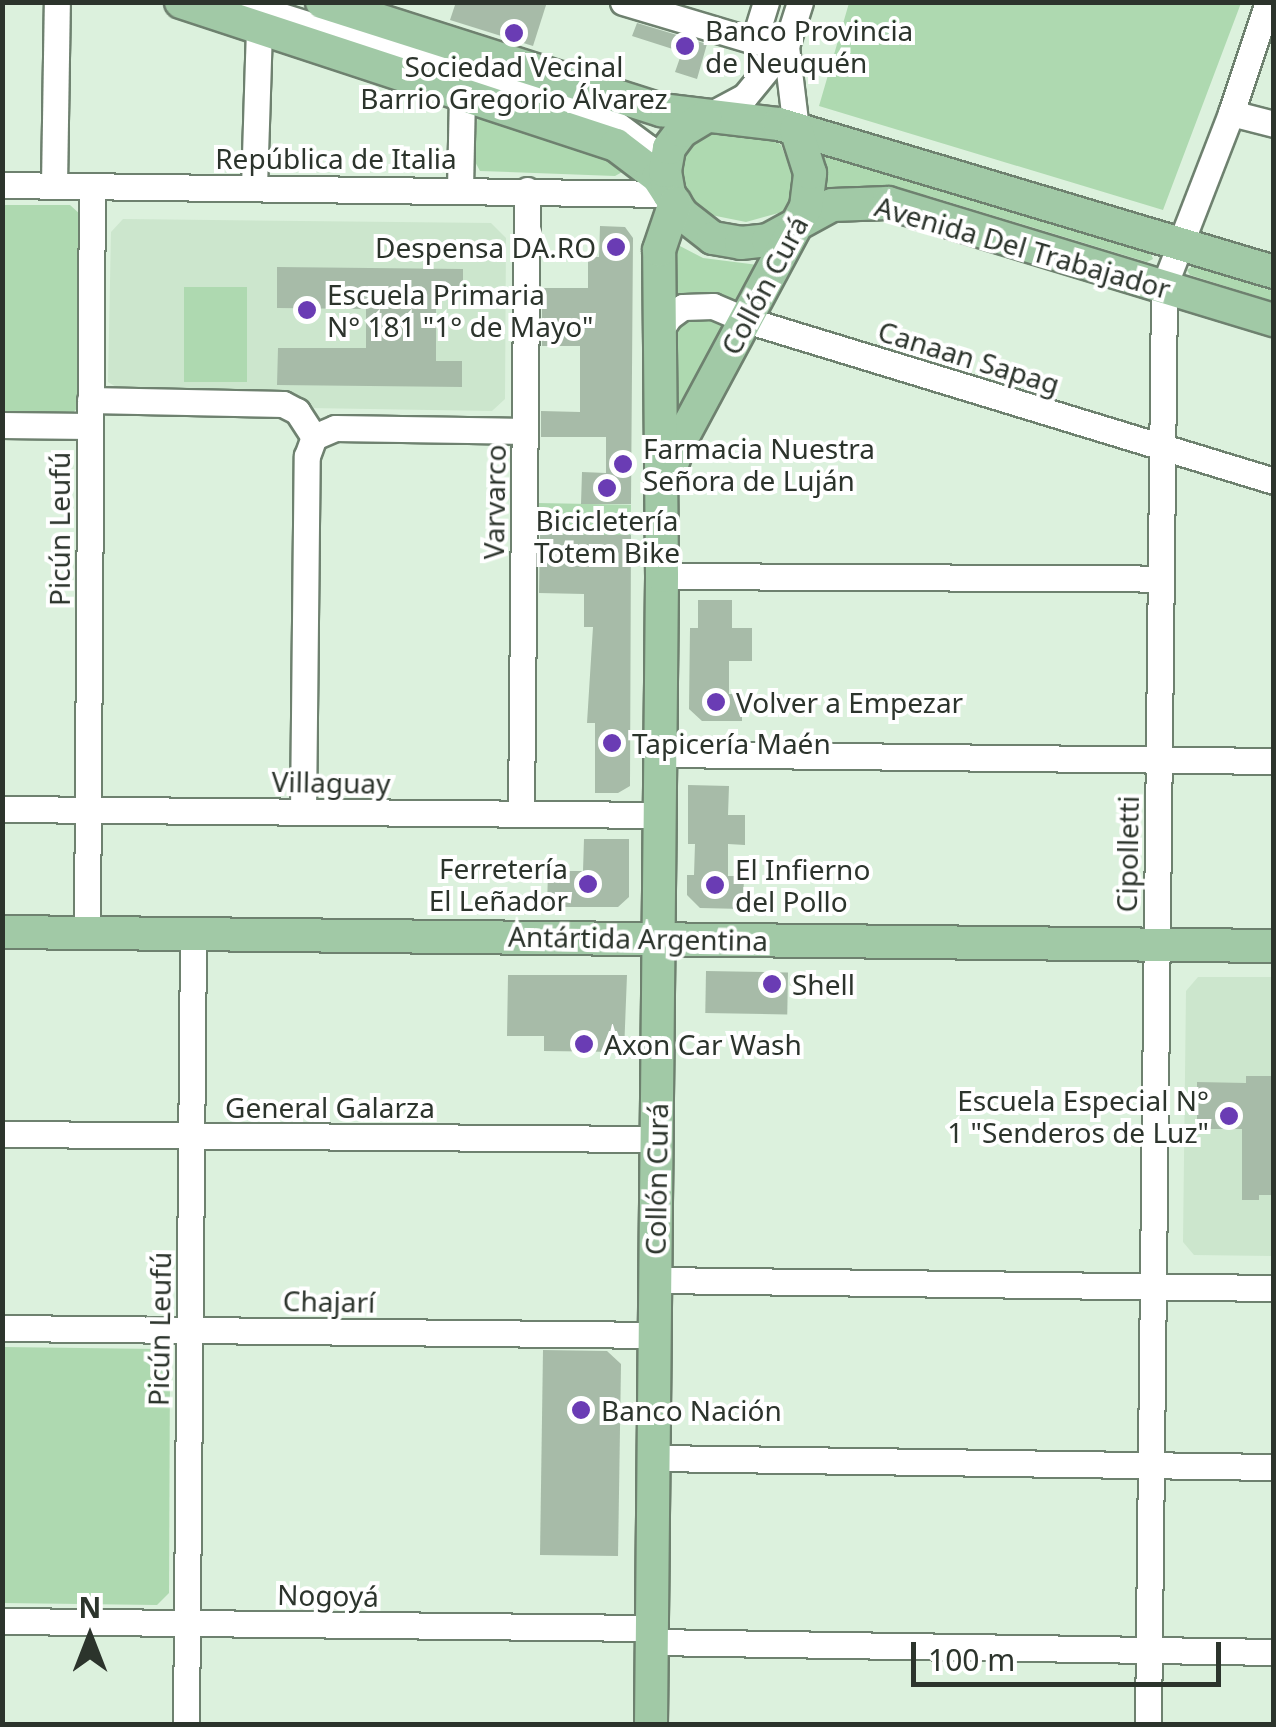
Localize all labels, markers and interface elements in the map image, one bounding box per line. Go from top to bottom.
place label: Banco Provincia de Neuquén [705,13,913,79]
marker: Sociedad Vecinal Barrio Gregorio Álvarez [503,22,525,44]
marker: Banco Provincia de Neuquén [674,35,696,57]
place label: Sociedad Vecinal Barrio Gregorio Álvarez [360,49,668,115]
street label: República de Italia [215,141,457,175]
street label: Avenida Del Trabajador [871,189,1175,305]
street label: Collón Curá [713,210,815,360]
place label: Despensa DA.RO [375,230,596,264]
marker: Despensa DA.RO [605,236,627,258]
place label: Escuela Primaria N° 181 "1° de Mayo" [327,277,593,343]
marker: Escuela Primaria N° 181 "1° de Mayo" [296,299,318,321]
street label: Canaan Sapag [874,313,1064,401]
place label: Farmacia Nuestra Señora de Luján [643,431,875,497]
street label: Varvarco [476,444,512,560]
street label: Picún Leufú [42,452,76,606]
marker: Farmacia Nuestra Señora de Luján [612,453,634,475]
marker: Bicicletería Totem Bike [596,477,618,499]
place label: Bicicletería Totem Bike [534,503,680,569]
place label: Volver a Empezar [736,685,963,719]
marker: Volver a Empezar [705,691,727,713]
place label: Tapicería Maén [632,726,831,760]
marker: Tapicería Maén [601,732,623,754]
street label: Villaguay [271,764,391,800]
street label: Cipolletti [1109,795,1145,913]
place label: Ferretería El Leñador [429,851,568,917]
place label: El Infierno del Pollo [735,852,870,918]
marker: Ferretería El Leñador [577,873,599,895]
marker: El Infierno del Pollo [704,874,726,896]
street label: Antártida Argentina [508,919,768,957]
place label: Shell [792,967,855,1001]
marker: Shell [761,973,783,995]
place label: Axon Car Wash [604,1027,802,1061]
marker: Axon Car Wash [573,1033,595,1055]
place label: Escuela Especial N° 1 "Senderos de Luz" [947,1083,1209,1149]
street label: General Galarza [225,1090,435,1124]
street label: Collón Curá [638,1103,674,1255]
marker: Escuela Especial N° 1 "Senderos de Luz" [1218,1105,1240,1127]
street label: Picún Leufú [141,1252,177,1406]
street label: Chajarí [282,1283,376,1319]
place label: Banco Nación [601,1393,782,1427]
marker: Banco Nación [570,1399,592,1421]
street label: Nogoyá [277,1577,379,1613]
north arrow [40,1587,140,1687]
text: N [79,1588,101,1626]
scale bar [916,1622,1226,1684]
text: 100 m [928,1639,1015,1680]

